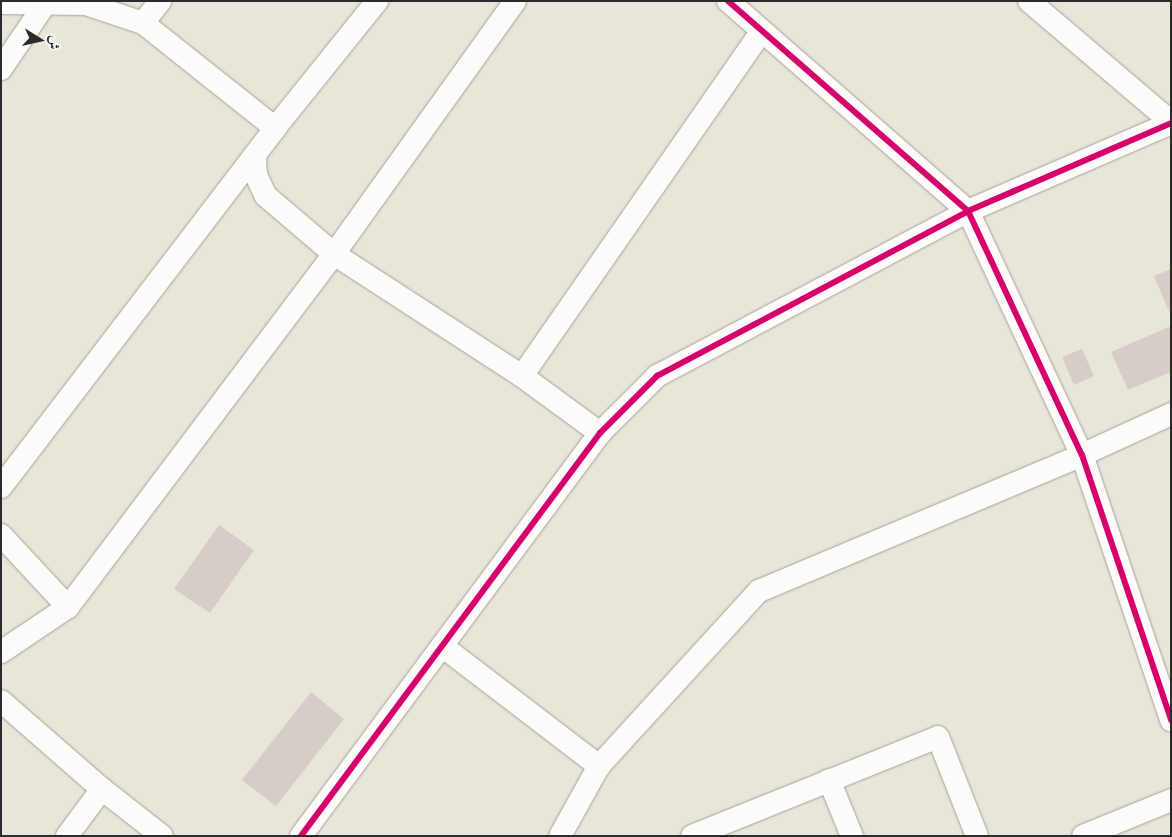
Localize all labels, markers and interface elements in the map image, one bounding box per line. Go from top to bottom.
north arrow [15,15,65,65]
text: ش [45,34,65,51]

